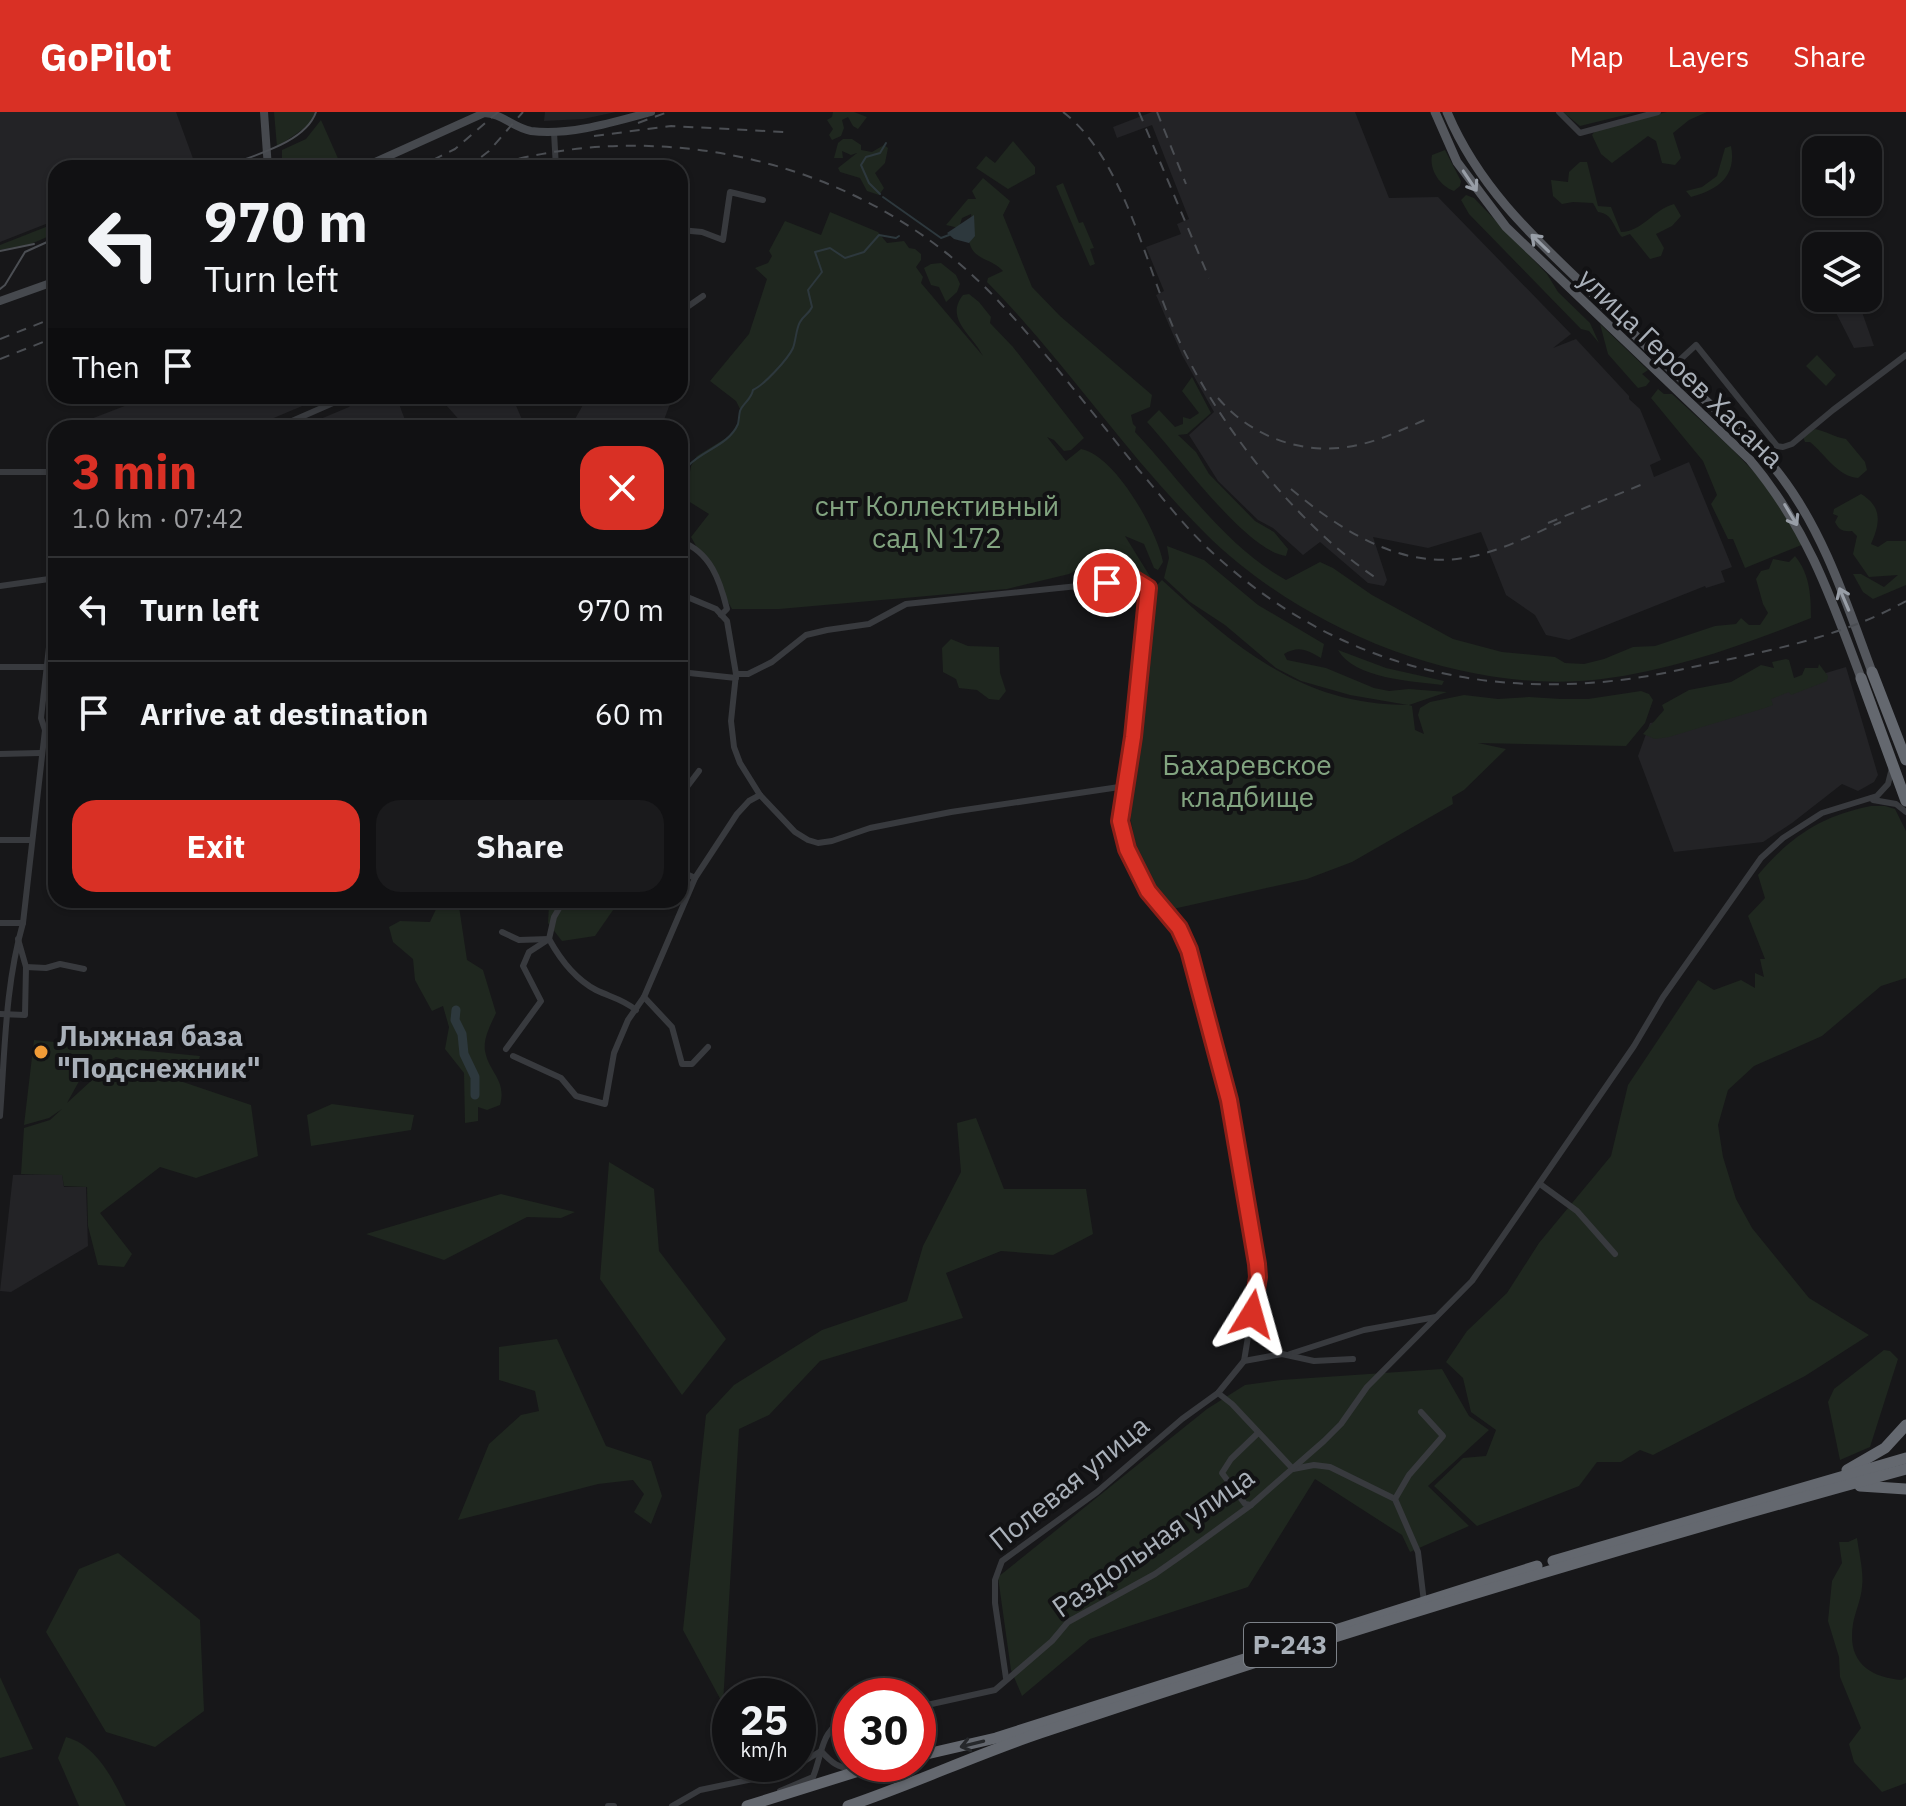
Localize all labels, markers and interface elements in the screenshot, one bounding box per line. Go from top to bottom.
text: GoPilot [40,32,172,81]
text: Map [1569,38,1623,75]
text: Layers [1667,38,1749,75]
text: Share [1793,38,1866,75]
map controls [1802,136,1882,312]
button: sound [1802,136,1882,216]
one-way arrow [1462,170,1478,192]
text: 970 m [204,185,368,257]
icon: left [72,192,176,296]
button: layers [1802,232,1882,312]
one-way arrow [1531,234,1550,253]
text: Turn left [204,255,339,302]
street label: улица Героев Хасана [1570,260,1792,476]
icon: arrive [156,344,200,388]
text: Then [72,347,140,386]
text: 3 min [72,440,197,502]
button: close [580,446,664,530]
park label: снт Коллективный сад N 172 [815,487,1059,556]
text: 1.0 km · 07:42 [72,501,244,535]
one-way arrow [1784,503,1800,526]
pin [1073,549,1141,617]
icon: arrive [1085,561,1129,605]
icon: left [72,587,116,631]
one-way arrow [1836,587,1851,612]
text: Turn left [140,590,259,629]
text: 970 m [577,590,664,629]
icon: arrive [72,691,116,735]
text: Arrive at destination [140,694,428,733]
text: 60 m [595,694,664,733]
park label: Бахаревское кладбище [1162,746,1332,815]
button: Exit [72,800,360,892]
button: Share [376,800,664,892]
place label: Лыжная база "Подснежник" [57,1017,261,1086]
marker: Лыжная база "Подснежник" [32,1043,50,1061]
position arrow [1210,1272,1294,1356]
street label: Полевая улица [981,1407,1156,1559]
street label: Раздольная улица [1044,1458,1261,1625]
road number: Р-243 [1244,1623,1336,1667]
speed limit sign: 30 [832,1678,936,1782]
text: 25 [740,1694,788,1746]
text: km/h [740,1736,788,1763]
one-way arrow [959,1737,985,1752]

